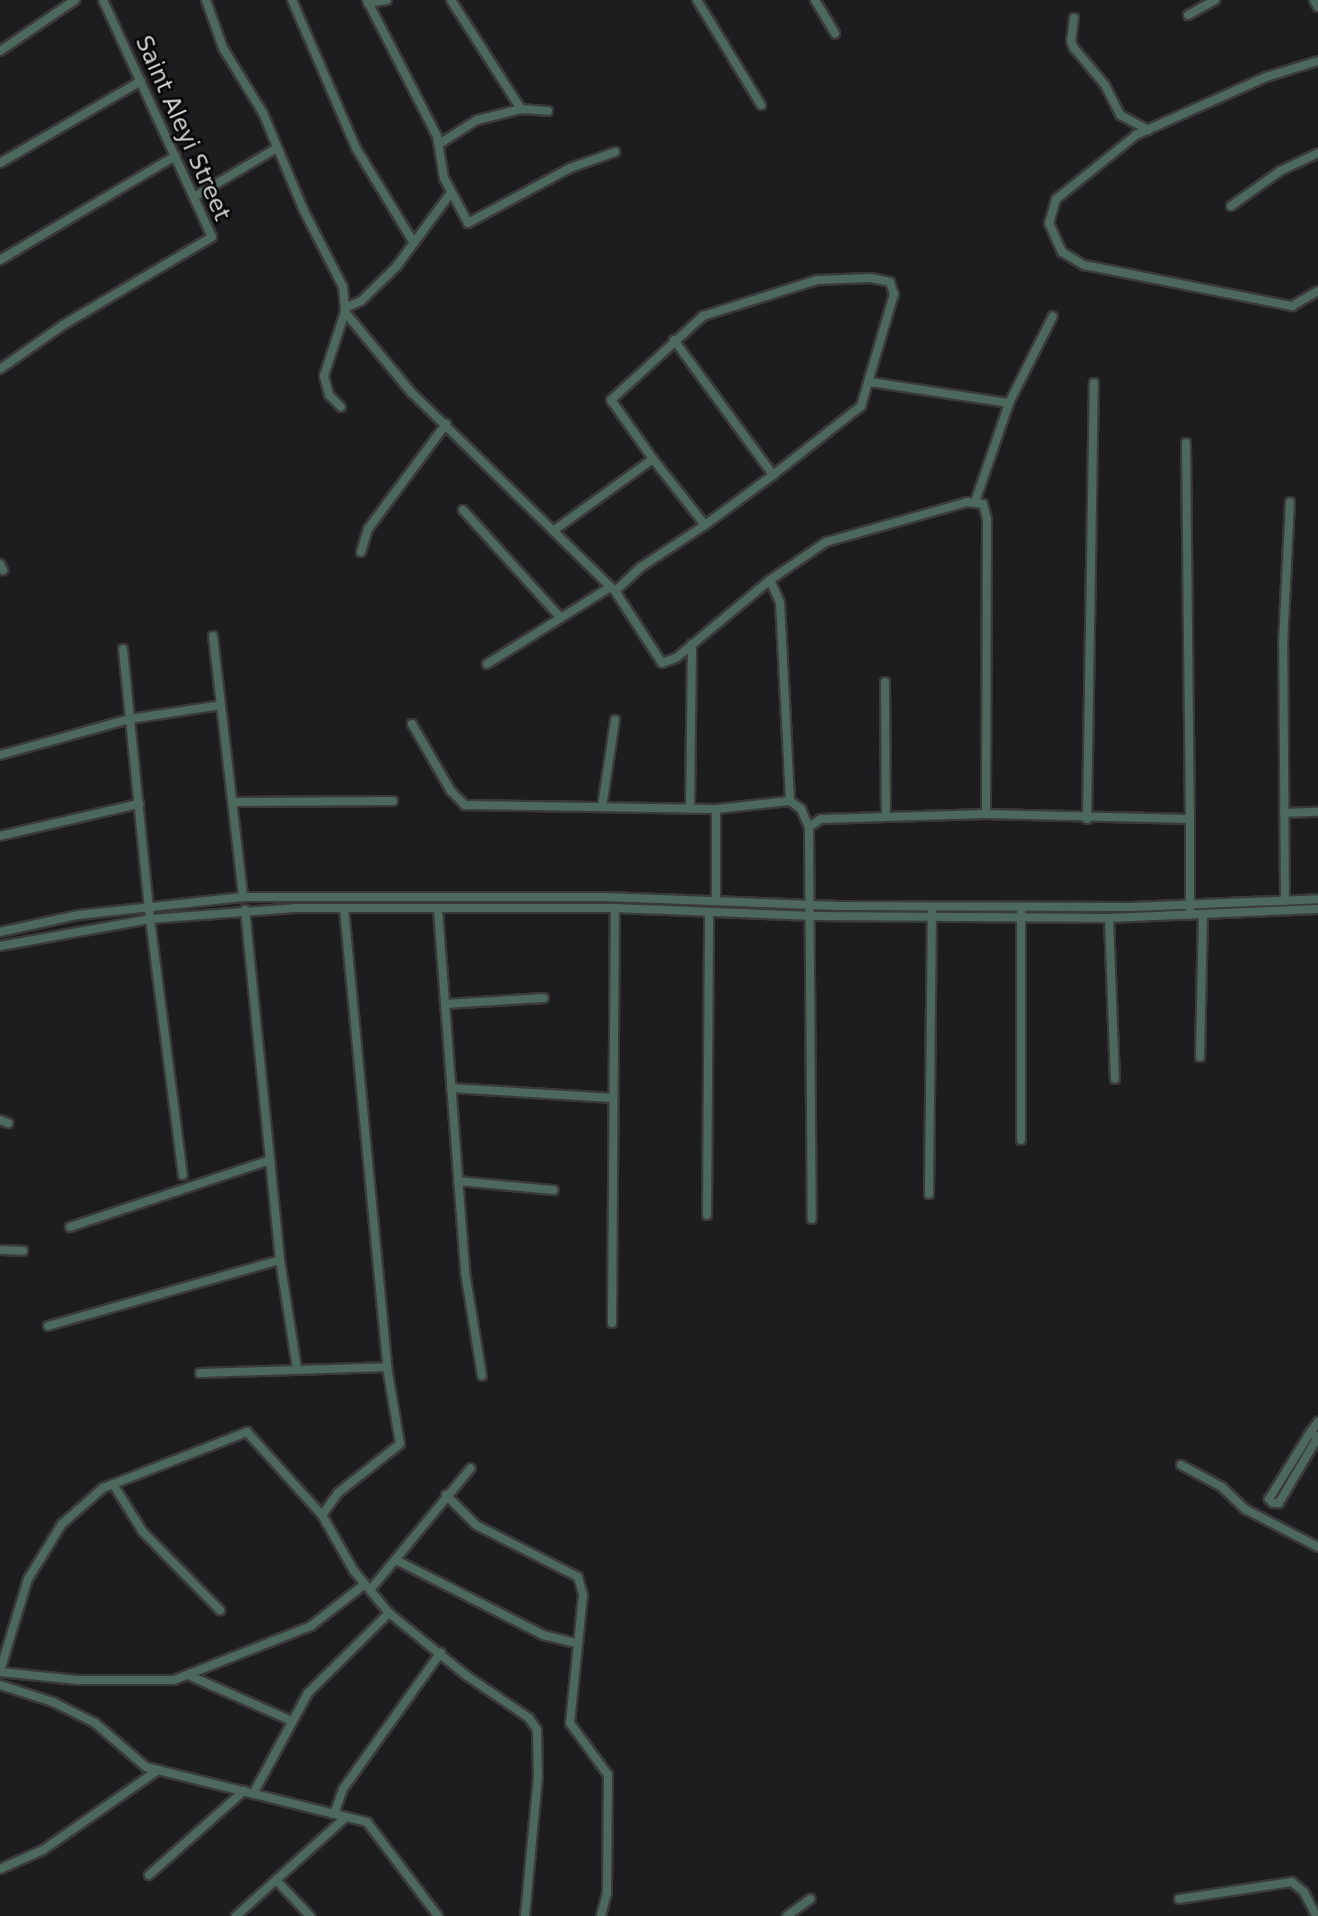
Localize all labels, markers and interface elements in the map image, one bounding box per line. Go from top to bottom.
street label: Saint Aleyi Street [130,31,236,225]

